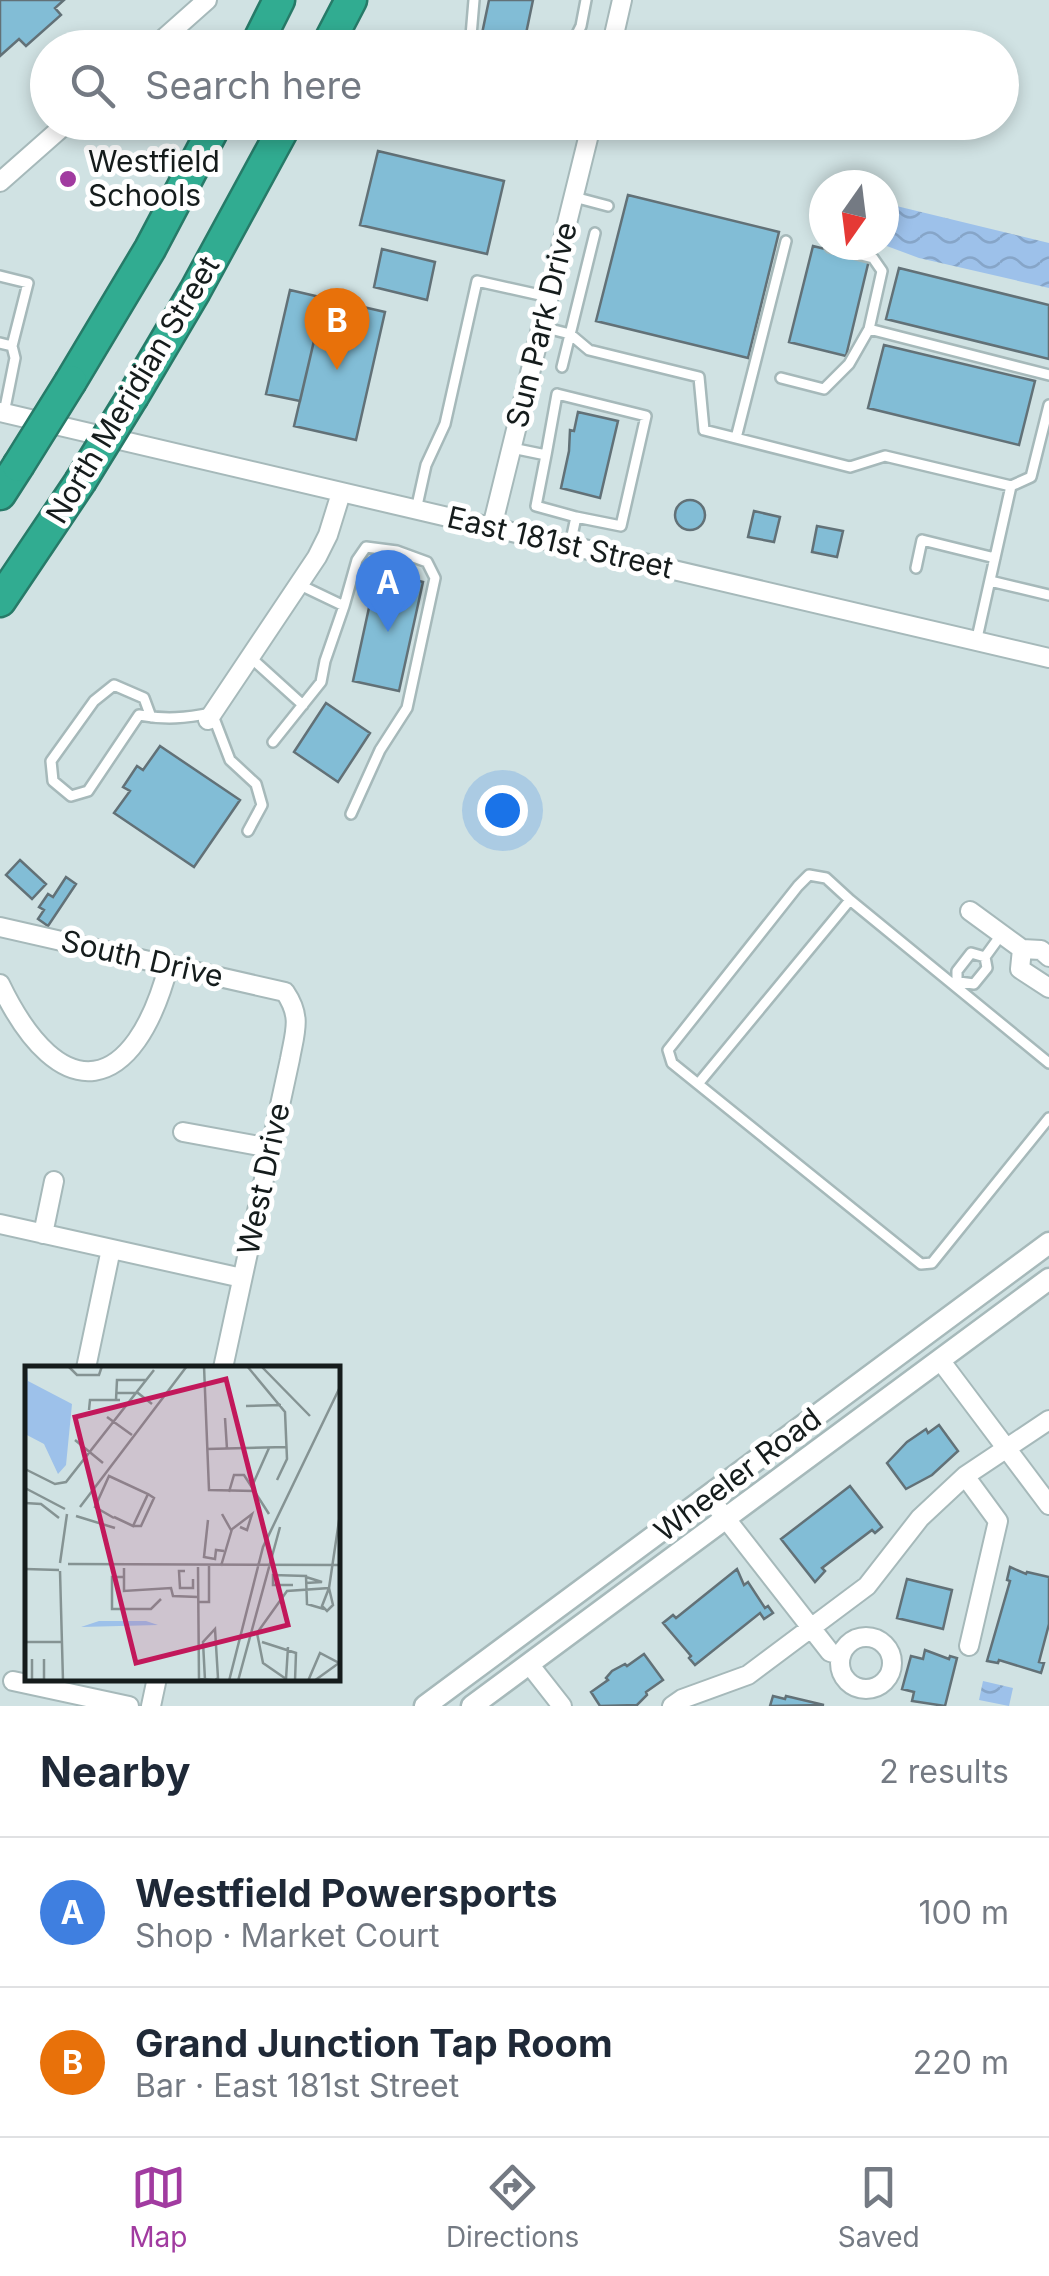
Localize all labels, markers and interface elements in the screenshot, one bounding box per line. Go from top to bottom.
search box [30,30,1019,140]
icon: search [65,58,120,113]
text: Search here [145,62,362,108]
place label: Westfield Schools [88,143,220,213]
marker: Westfield Schools [57,168,79,190]
north arrow [809,170,899,260]
street label: Sun Park Drive [498,218,584,431]
street label: North Meridian Street [38,249,226,530]
pin: B [304,288,370,370]
street label: East 181st Street [444,499,677,586]
pin: A [356,550,420,632]
your location [477,785,528,836]
street label: South Drive [58,922,227,994]
street label: West Drive [229,1100,297,1258]
inset map [25,1366,340,1681]
street label: Wheeler Road [647,1400,828,1548]
text: Nearby [40,1746,191,1797]
text: 2 results [879,1752,1009,1791]
text: Westfield Powersports [135,1870,557,1916]
text: A [61,1893,84,1932]
text: 100 m [919,1893,1009,1932]
text: Shop · Market Court [135,1916,439,1955]
text: Grand Junction Tap Room [135,2020,613,2066]
text: B [62,2043,83,2082]
text: 220 m [913,2043,1009,2082]
text: Bar · East 181st Street [135,2066,459,2105]
tab: Map [129,2160,187,2254]
tab: Directions [446,2160,579,2254]
tab: Saved [838,2160,920,2254]

